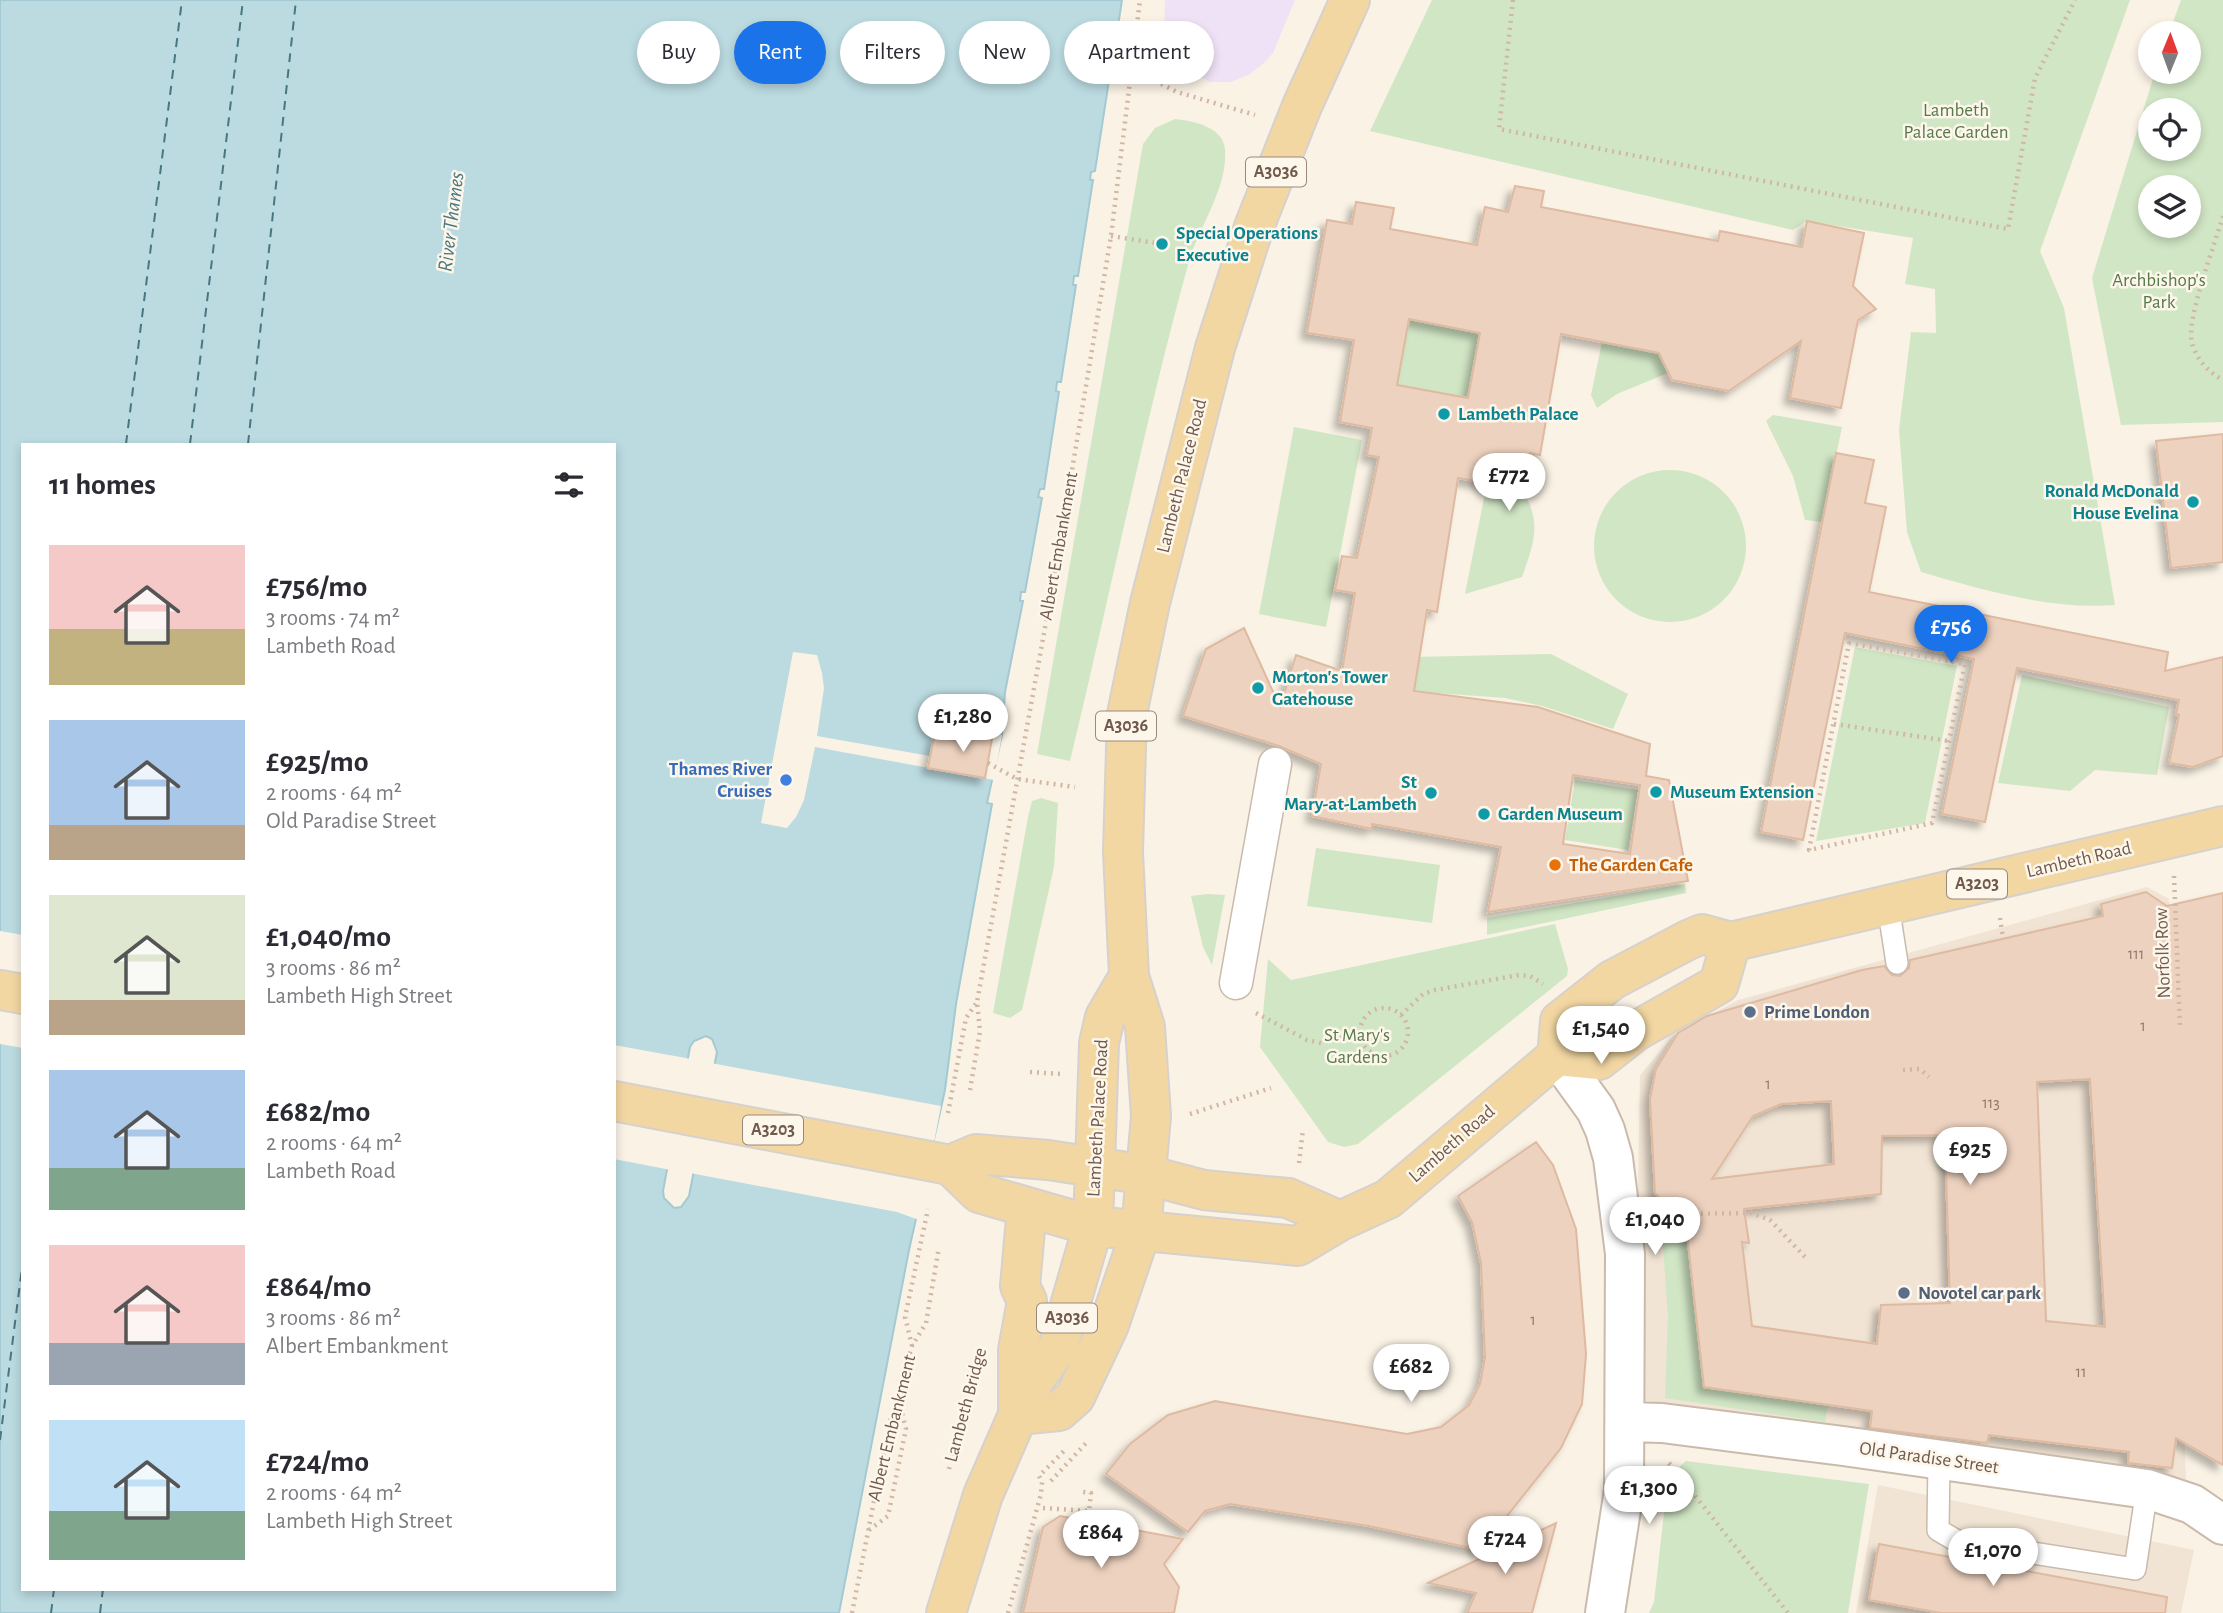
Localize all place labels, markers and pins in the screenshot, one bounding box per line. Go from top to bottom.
place label: Special Operations Executive [1176,224,1318,265]
marker: Special Operations Executive [1154,236,1170,252]
place label: Lambeth Palace [1458,405,1579,424]
marker: Lambeth Palace [1436,406,1452,422]
pin: £772 [1468,454,1550,513]
place label: Ronald McDonald House Evelina [2045,482,2179,523]
marker: Ronald McDonald House Evelina [2185,494,2201,510]
pin: £756 [1910,606,1992,665]
place label: Morton's Tower Gatehouse [1272,668,1388,709]
marker: Morton's Tower Gatehouse [1250,680,1266,696]
pin: £1,280 [906,694,1020,754]
place label: Thames River Cruises [669,760,772,801]
marker: Thames River Cruises [778,772,794,788]
place label: St Mary-at-Lambeth [1284,773,1418,814]
place label: Museum Extension [1670,783,1814,802]
marker: Museum Extension [1648,784,1664,800]
marker: St Mary-at-Lambeth [1423,785,1439,801]
place label: Garden Museum [1498,805,1623,824]
marker: Garden Museum [1476,806,1492,822]
place label: The Garden Cafe [1569,856,1693,875]
marker: The Garden Cafe [1547,857,1563,873]
place label: Prime London [1764,1003,1870,1022]
marker: Prime London [1742,1004,1758,1020]
pin: £1,540 [1544,1006,1658,1066]
pin: £925 [1929,1128,2011,1187]
pin: £1,040 [1598,1198,1712,1257]
place label: Novotel car park [1918,1284,2042,1303]
marker: Novotel car park [1896,1285,1912,1301]
pin: £682 [1370,1344,1452,1404]
pin: £1,300 [1592,1466,1706,1526]
pin: £864 [1060,1510,1142,1570]
pin: £724 [1464,1516,1546,1576]
pin: £1,070 [1936,1528,2050,1588]

